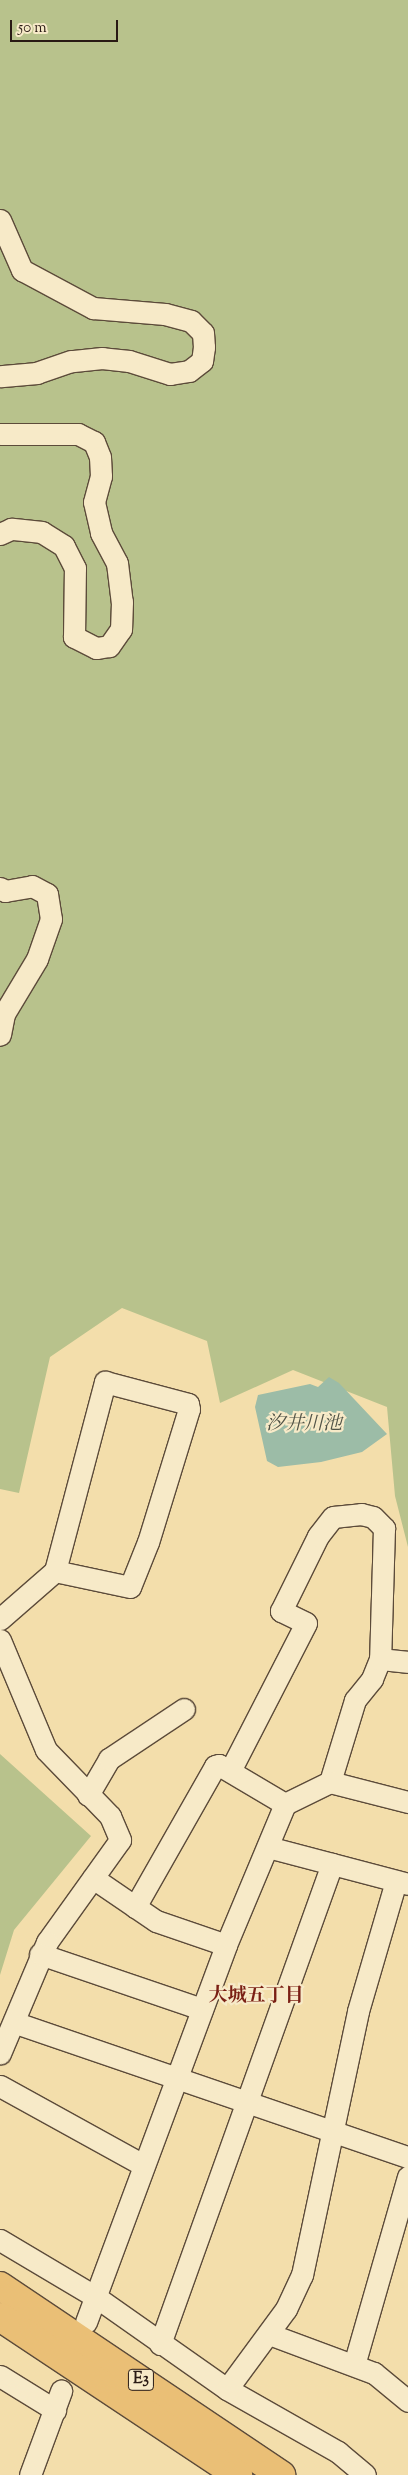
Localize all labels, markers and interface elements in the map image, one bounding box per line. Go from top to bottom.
scale bar [12,10,120,42]
text: 50 m [18,18,47,39]
water label: 汐井川池 [266,1414,342,1436]
district label: 大城五丁目 [209,1986,303,2008]
road number: E3 [127,2366,155,2394]

